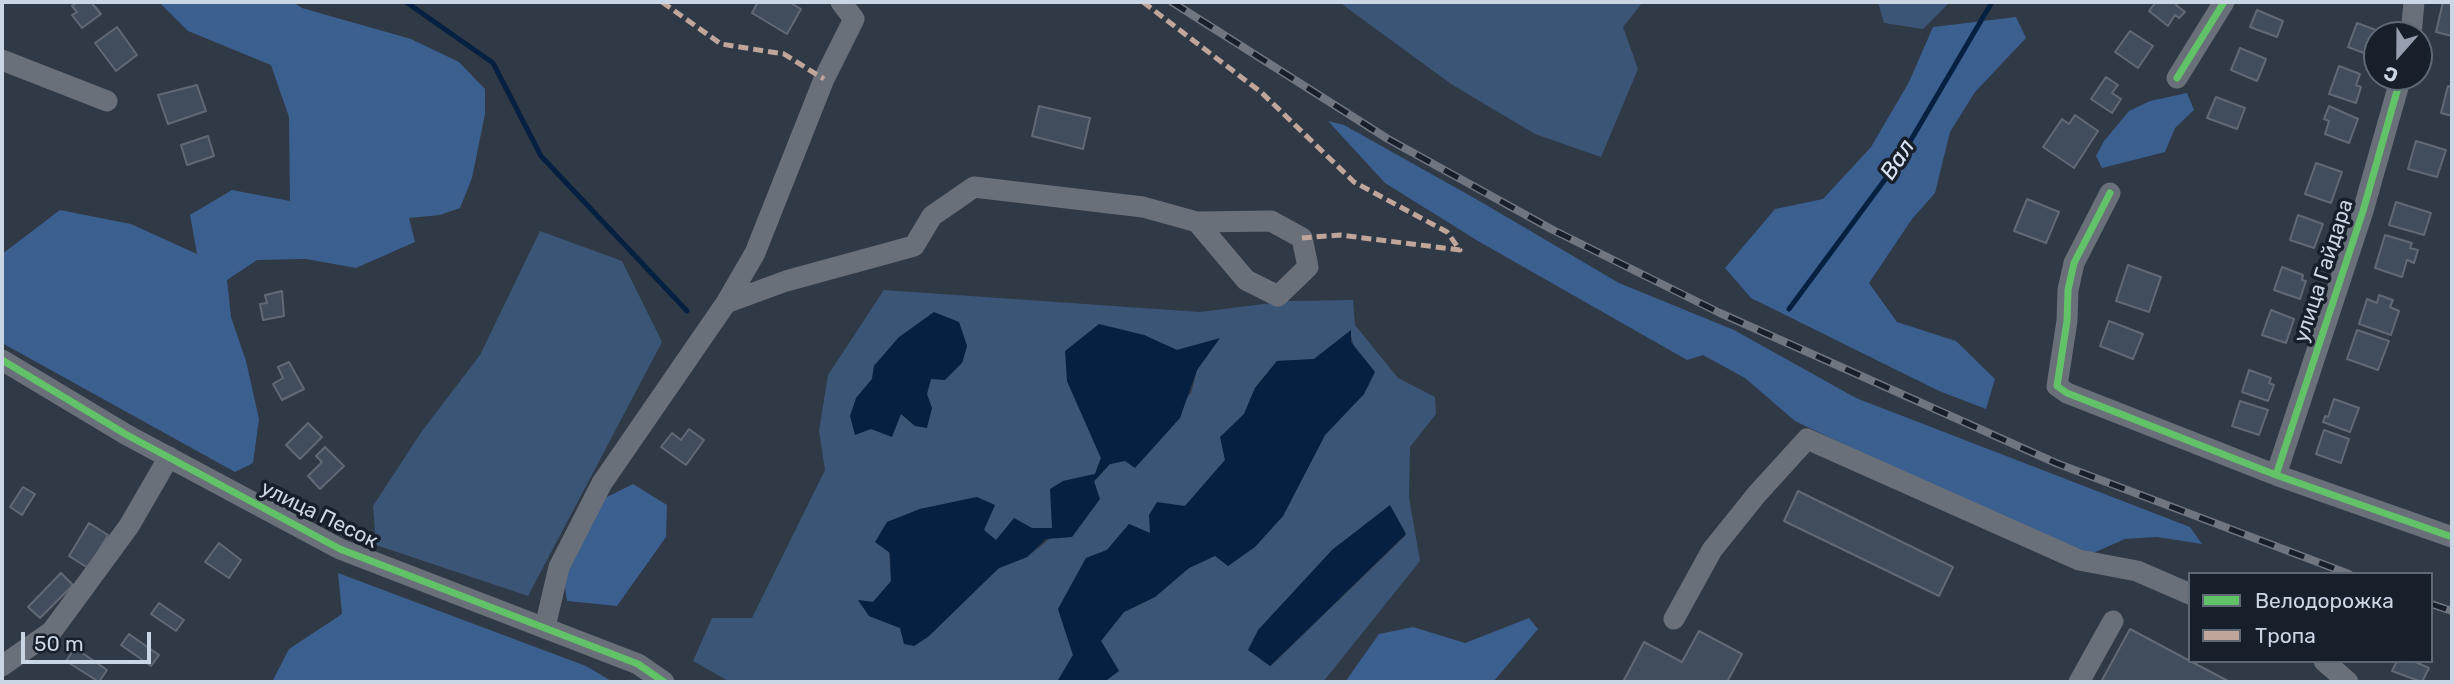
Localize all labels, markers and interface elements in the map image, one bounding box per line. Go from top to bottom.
north arrow [2363,21,2433,91]
text: С [2381,61,2401,87]
water label: Вал [1875,135,1921,185]
street label: улица Гайдара [2289,196,2359,346]
street label: улица Песок [256,476,382,554]
legend [2188,572,2433,663]
text: Велодорожка [2255,588,2394,613]
scale bar [24,618,154,662]
text: Тропа [2255,623,2316,648]
text: 50 m [34,631,84,656]

